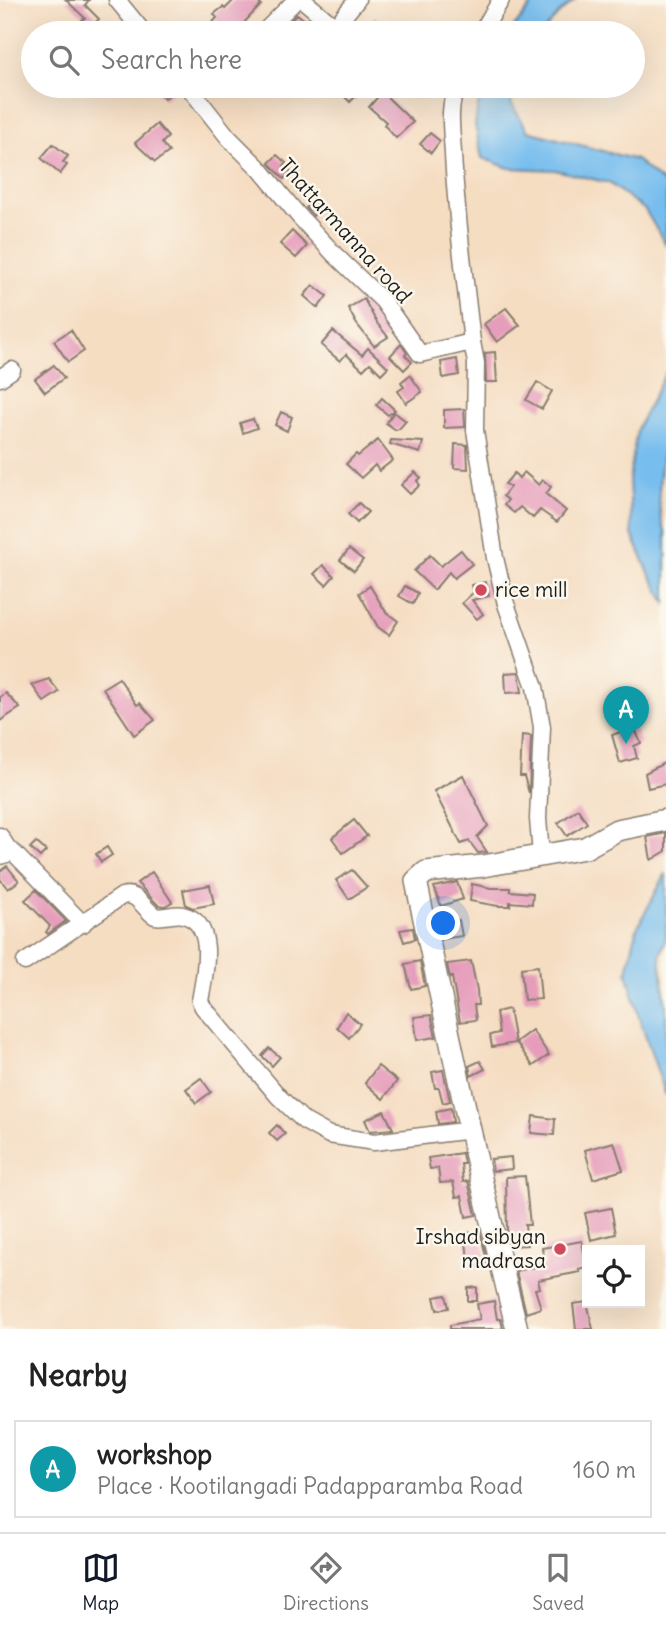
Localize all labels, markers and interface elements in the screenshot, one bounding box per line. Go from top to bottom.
search box [21,21,645,98]
icon: search [45,41,83,79]
text: Search here [101,43,242,76]
street label: Thattarmanna road [273,153,418,309]
place label: rice mill [495,576,567,603]
marker: rice mill [473,582,489,598]
pin: A [603,686,649,744]
your location [426,906,460,940]
place label: Irshad sibyan madrasa [416,1223,546,1274]
marker: Irshad sibyan madrasa [552,1241,568,1257]
map controls [582,1245,645,1308]
button: locate [582,1245,645,1308]
text: Nearby [28,1356,128,1394]
text: workshop [97,1438,212,1471]
text: A [46,1455,60,1484]
text: 160 m [573,1455,636,1484]
text: Place · Kootilangadi Padapparamba Road [97,1471,523,1500]
tab: Map [82,1549,120,1615]
tab: Directions [283,1549,369,1615]
tab: Saved [532,1549,584,1615]

